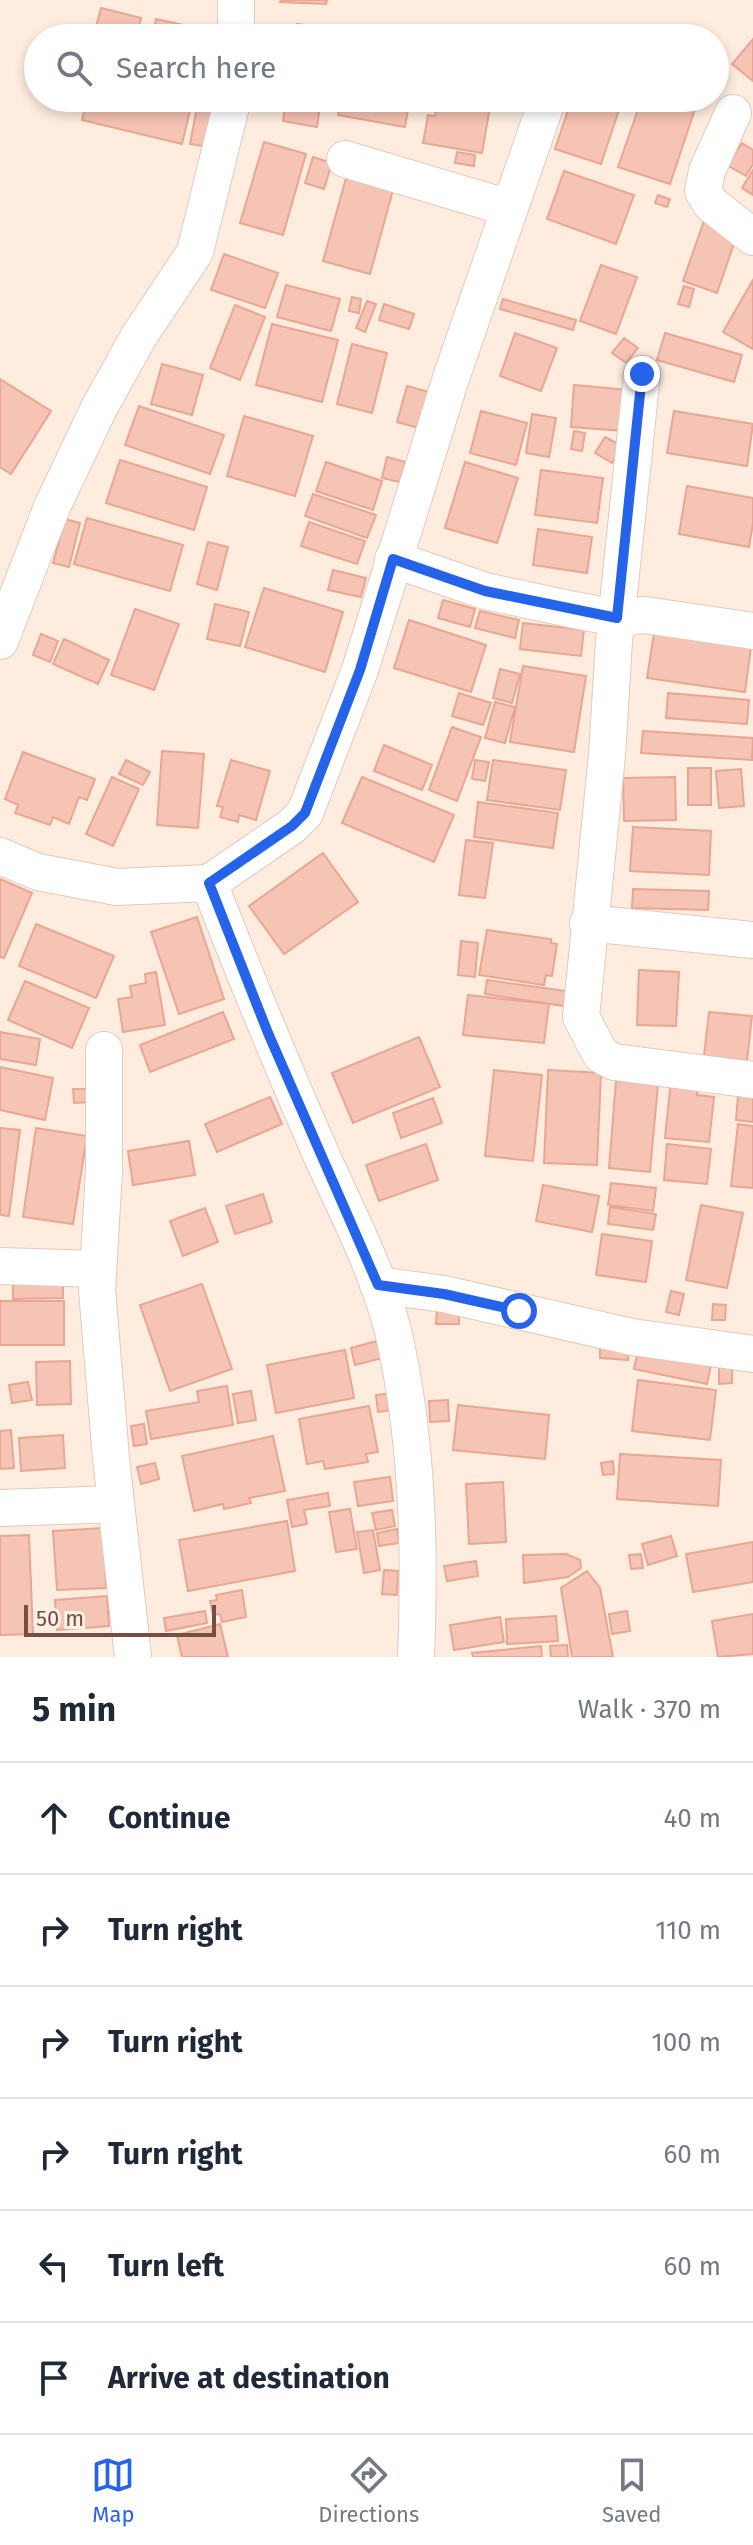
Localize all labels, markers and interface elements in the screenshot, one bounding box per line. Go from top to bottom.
search box [24,24,729,112]
icon: search [52,46,96,90]
text: Search here [116,50,276,86]
route end [624,356,660,392]
route start [501,1293,537,1329]
scale bar [24,1601,216,1637]
text: 50 m [36,1605,84,1632]
text: 5 min [32,1689,116,1730]
text: Walk · 370 m [578,1694,721,1725]
icon: ahead [32,1796,76,1840]
text: Continue [108,1800,231,1836]
text: 40 m [663,1803,721,1834]
icon: right [32,1908,76,1952]
text: Turn right [108,1912,243,1948]
text: 110 m [655,1915,721,1946]
icon: right [32,2020,76,2064]
text: Turn right [108,2024,243,2060]
text: 100 m [652,2027,721,2058]
icon: right [32,2132,76,2176]
text: Turn right [108,2136,243,2172]
text: 60 m [663,2139,721,2170]
icon: left [32,2244,76,2288]
text: Turn left [108,2248,224,2284]
text: 60 m [663,2251,721,2282]
icon: arrive [32,2356,76,2400]
text: Arrive at destination [108,2360,390,2396]
tab: Map [91,2453,135,2528]
tab: Directions [318,2453,419,2528]
tab: Saved [602,2453,662,2528]

